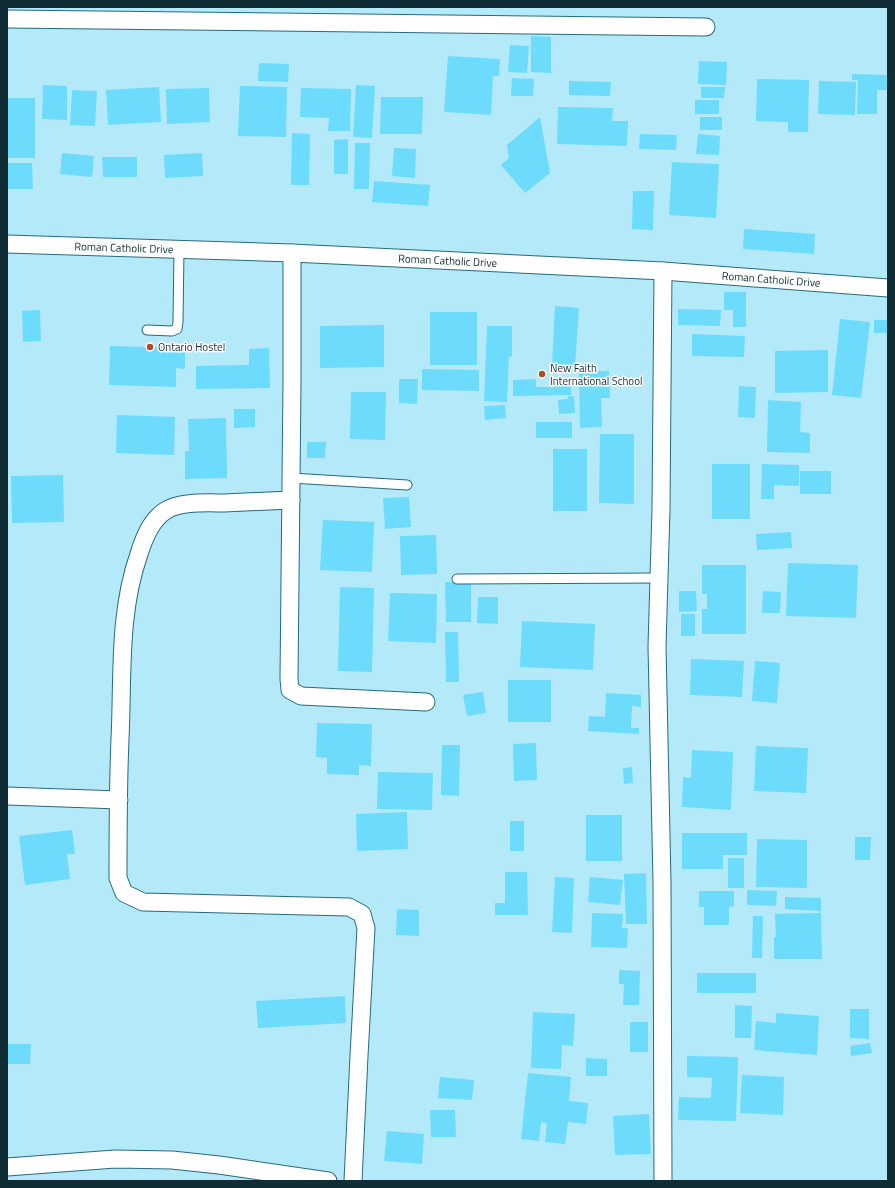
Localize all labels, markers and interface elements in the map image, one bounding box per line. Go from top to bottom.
street label: Roman Catholic Drive [74,238,174,257]
street label: Roman Catholic Drive [398,250,498,271]
street label: Roman Catholic Drive [721,267,821,291]
place label: Ontario Hostel [158,339,225,355]
marker: Ontario Hostel [145,342,155,352]
place label: New Faith International School [550,360,643,389]
marker: New Faith International School [537,369,547,379]

